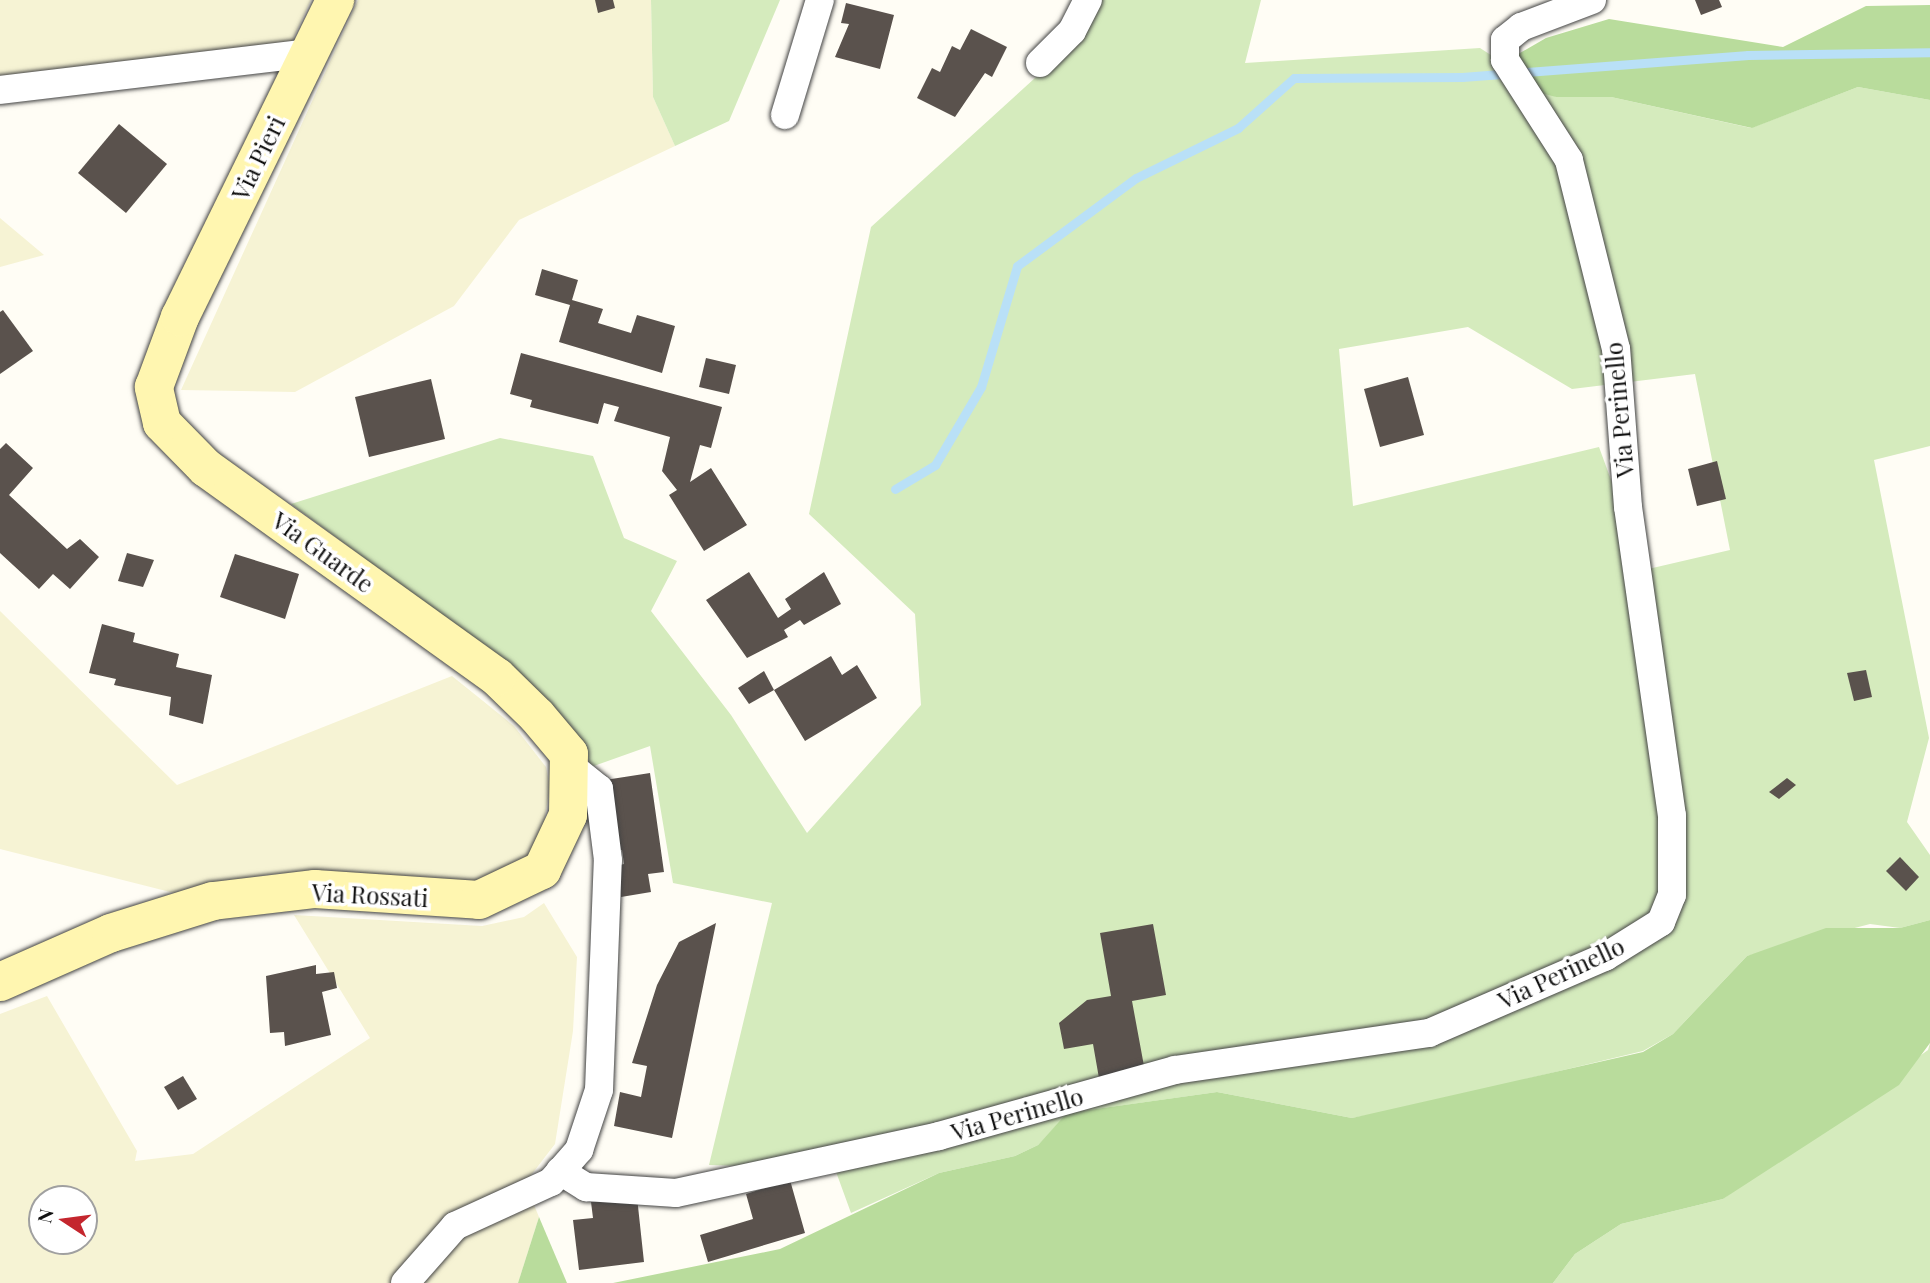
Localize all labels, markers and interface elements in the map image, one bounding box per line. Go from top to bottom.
street label: Via Pieri [225,111,291,205]
street label: Via Perinello [1599,341,1639,479]
street label: Via Guarde [267,506,379,598]
street label: Via Rossati [311,878,429,912]
street label: Via Perinello [1493,931,1629,1015]
street label: Via Perinello [948,1081,1086,1147]
north arrow [28,1185,98,1255]
text: N [30,1206,59,1225]

